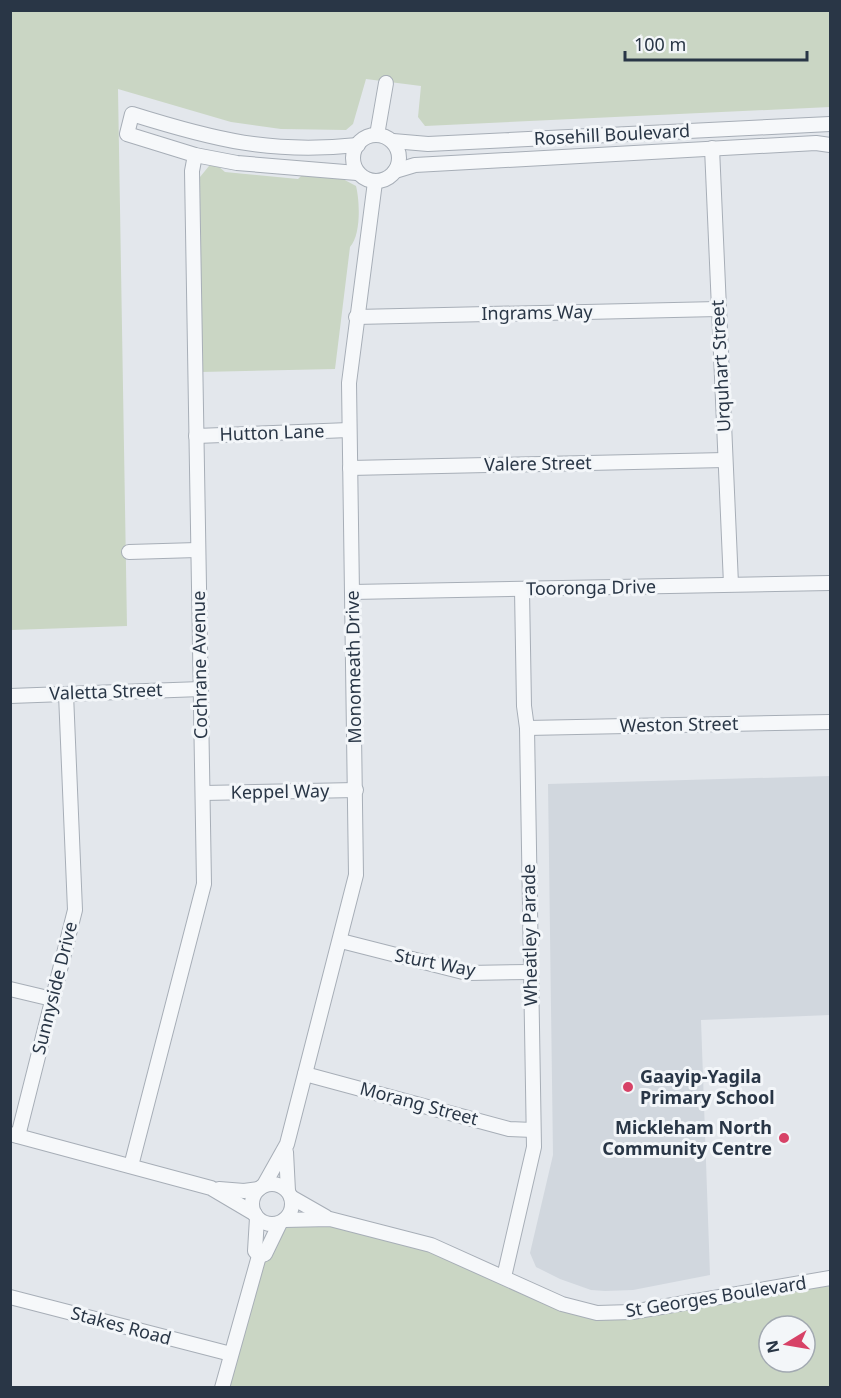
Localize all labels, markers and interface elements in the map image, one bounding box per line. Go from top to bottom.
scale bar [625,24,806,62]
text: 100 m [634,32,686,56]
street label: Rosehill Boulevard [533,118,691,150]
street label: Ingrams Way [481,299,594,325]
street label: Urquhart Street [705,299,735,433]
street label: Hutton Lane [219,418,325,446]
street label: Valere Street [484,450,592,476]
street label: Tooronga Drive [526,574,656,600]
street label: Monomeath Drive [340,590,366,744]
street label: Cochrane Avenue [186,591,212,739]
street label: Valetta Street [49,677,164,705]
street label: Weston Street [619,711,739,737]
street label: Keppel Way [230,778,330,804]
street label: Wheatley Parade [516,864,542,1006]
street label: Sunnyside Drive [26,919,82,1057]
street label: Sturt Way [393,942,478,982]
place label: Gaayip-Yagila Primary School [640,1064,775,1109]
street label: Morang Street [357,1076,482,1130]
marker: Gaayip-Yagila Primary School [621,1080,635,1094]
place label: Mickleham North Community Centre [602,1115,772,1160]
marker: Mickleham North Community Centre [777,1131,791,1145]
street label: St Georges Boulevard [624,1270,808,1322]
street label: Stakes Road [68,1300,174,1350]
north arrow [757,1314,817,1374]
text: N [760,1338,784,1355]

